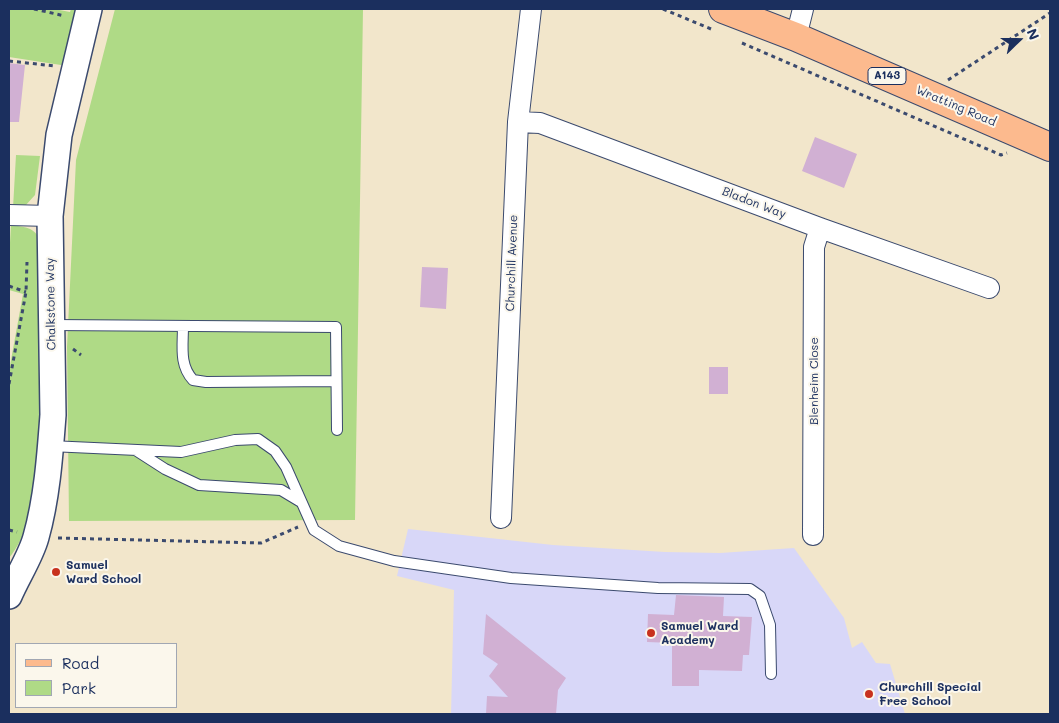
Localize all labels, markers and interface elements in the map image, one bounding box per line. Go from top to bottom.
north arrow [994,15,1044,65]
text: N [1023,26,1044,43]
road number: A143 [868,68,906,84]
street label: Wratting Road [914,83,998,129]
street label: Bladon Way [720,184,788,222]
street label: Churchill Avenue [503,214,521,312]
street label: Chalkstone Way [43,258,59,350]
street label: Blenheim Close [807,337,821,425]
place label: Samuel Ward School [66,558,141,586]
marker: Samuel Ward School [50,566,62,578]
place label: Samuel Ward Academy [661,619,738,647]
marker: Samuel Ward Academy [645,627,657,639]
legend [15,643,178,708]
text: Road [62,653,99,673]
text: Park [62,678,96,698]
place label: Churchill Special Free School [879,680,981,708]
marker: Churchill Special Free School [863,688,875,700]

